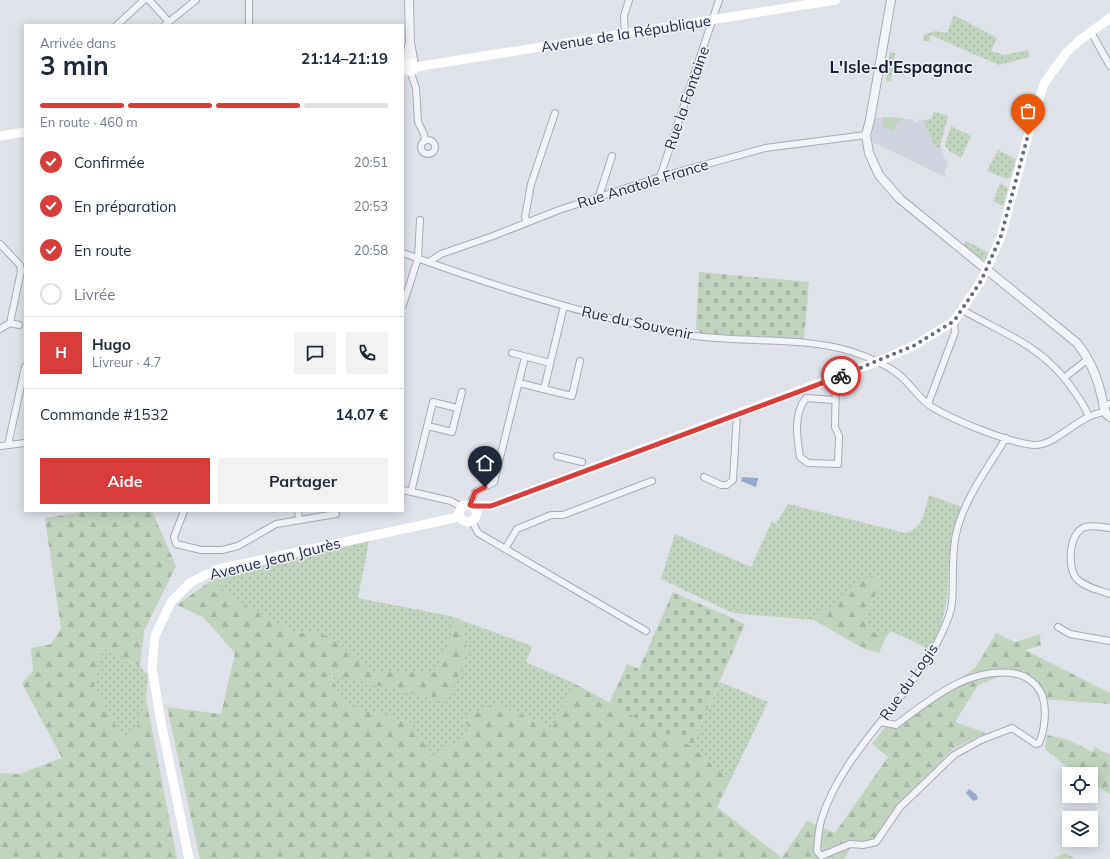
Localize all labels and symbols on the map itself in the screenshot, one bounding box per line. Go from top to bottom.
street label: Avenue de la République [540,11,712,56]
street label: Rue la Fontaine [660,44,713,152]
district label: L'Isle-d'Espagnac [830,56,973,77]
pin [1011,94,1045,135]
street label: Rue Anatole France [575,155,711,213]
street label: Rue du Souvenir [580,301,695,344]
courier [821,356,861,396]
pin [468,446,502,487]
street label: Avenue Jean Jaurès [207,533,342,584]
street label: Rue du Logis [875,640,942,724]

